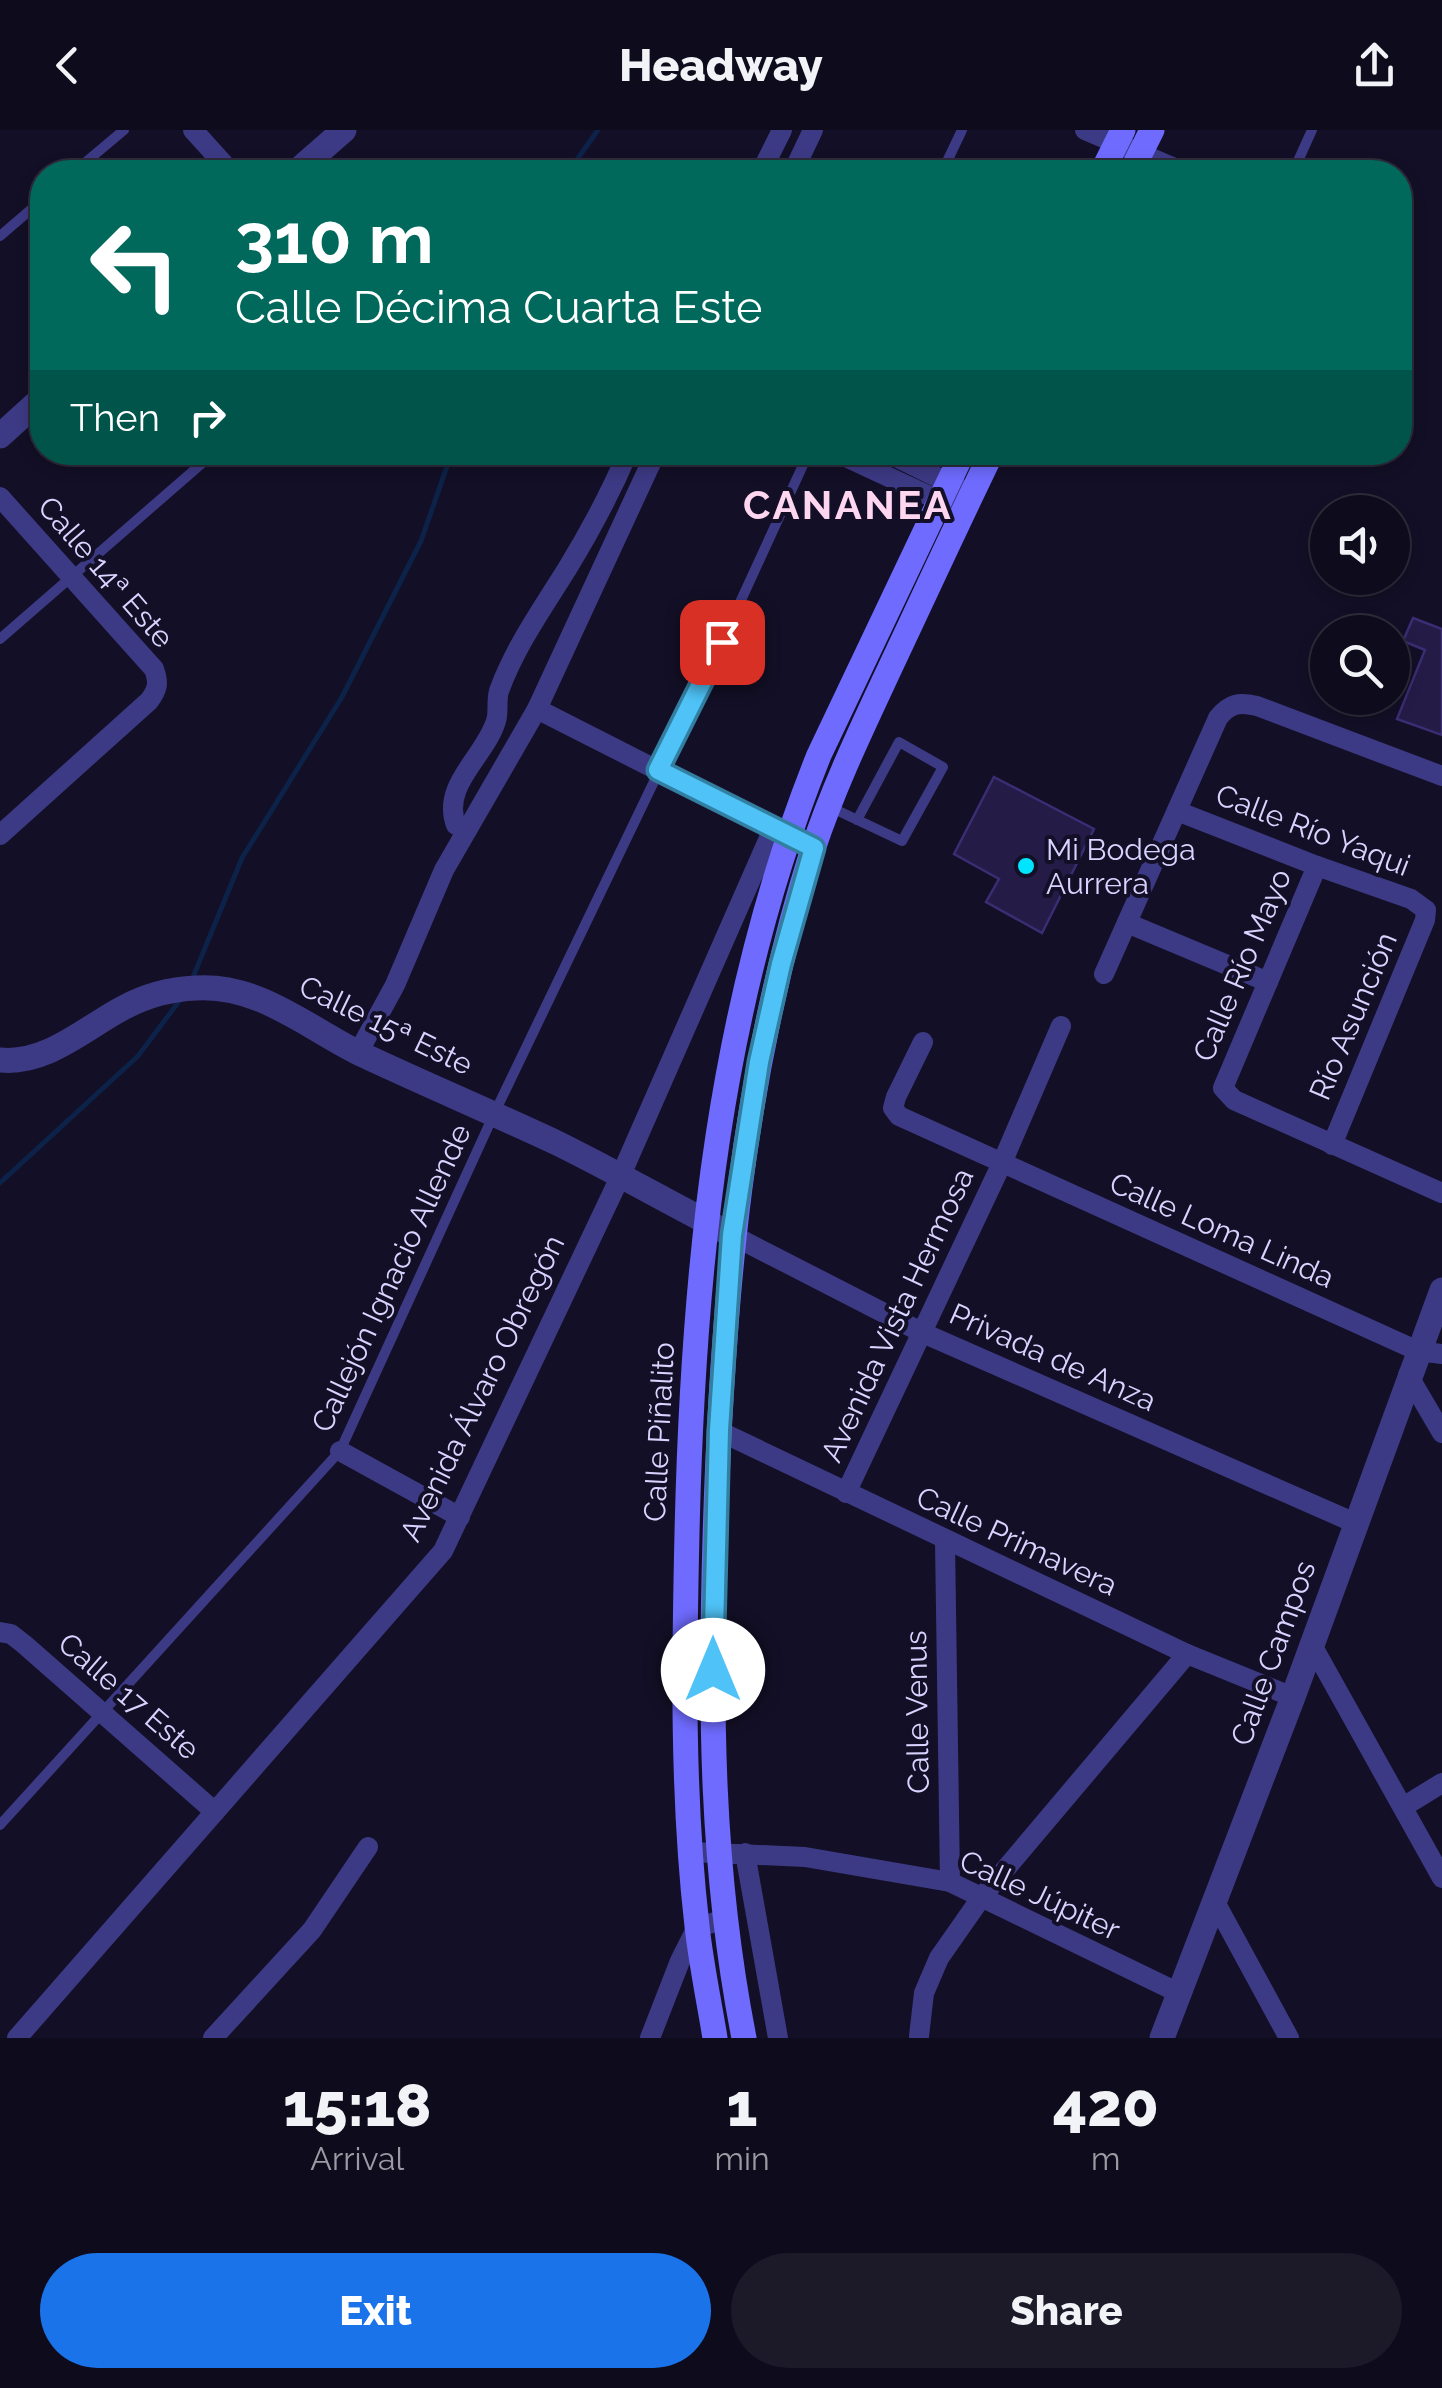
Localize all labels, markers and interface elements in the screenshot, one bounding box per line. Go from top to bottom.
icon: back [40,38,95,93]
icon: share [1347,38,1402,93]
text: Headway [619,39,823,92]
text: 310 m [235,197,434,279]
icon: left [70,200,200,330]
text: Calle Décima Cuarta Este [235,281,762,334]
icon: right [180,390,235,445]
text: Then [70,395,160,440]
district label: CANANEA [743,481,953,528]
street label: Calle 14ª Este [31,489,181,655]
map controls [1310,495,1410,715]
button: sound [1310,495,1410,595]
pin [680,600,765,685]
icon: arrive [695,615,750,670]
button: search [1310,615,1410,715]
street label: Calle Río Yaqui [1211,777,1415,883]
place label: Mi Bodega Aurrera [1046,832,1196,901]
marker: Mi Bodega Aurrera [1015,855,1037,877]
street label: Calle Río Mayo [1186,864,1298,1066]
street label: Río Asunción [1302,927,1404,1105]
street label: Calle 15ª Este [294,968,478,1082]
street label: Callejón Ignacio Allende [304,1118,478,1438]
street label: Avenida Vista Hermosa [814,1163,980,1467]
street label: Calle Loma Linda [1105,1165,1339,1295]
street label: Avenida Álvaro Obregón [393,1229,571,1547]
street label: Privada de Anza [944,1296,1162,1418]
street label: Calle Piñalito [637,1341,681,1523]
street label: Calle Primavera [911,1479,1123,1603]
street label: Calle Campos [1223,1556,1323,1750]
position arrow [661,1618,765,1722]
street label: Calle 17 Este [51,1625,207,1767]
street label: Calle Venus [898,1630,936,1794]
street label: Calle Júpiter [954,1843,1126,1948]
text: 15:18 [283,2070,432,2140]
text: 1 [727,2070,758,2140]
text: 420 [1053,2070,1159,2140]
text: Arrival [310,2140,404,2177]
text: min [715,2140,770,2177]
text: m [1091,2140,1121,2177]
button: Exit [40,2253,711,2368]
button: Share [731,2253,1402,2368]

